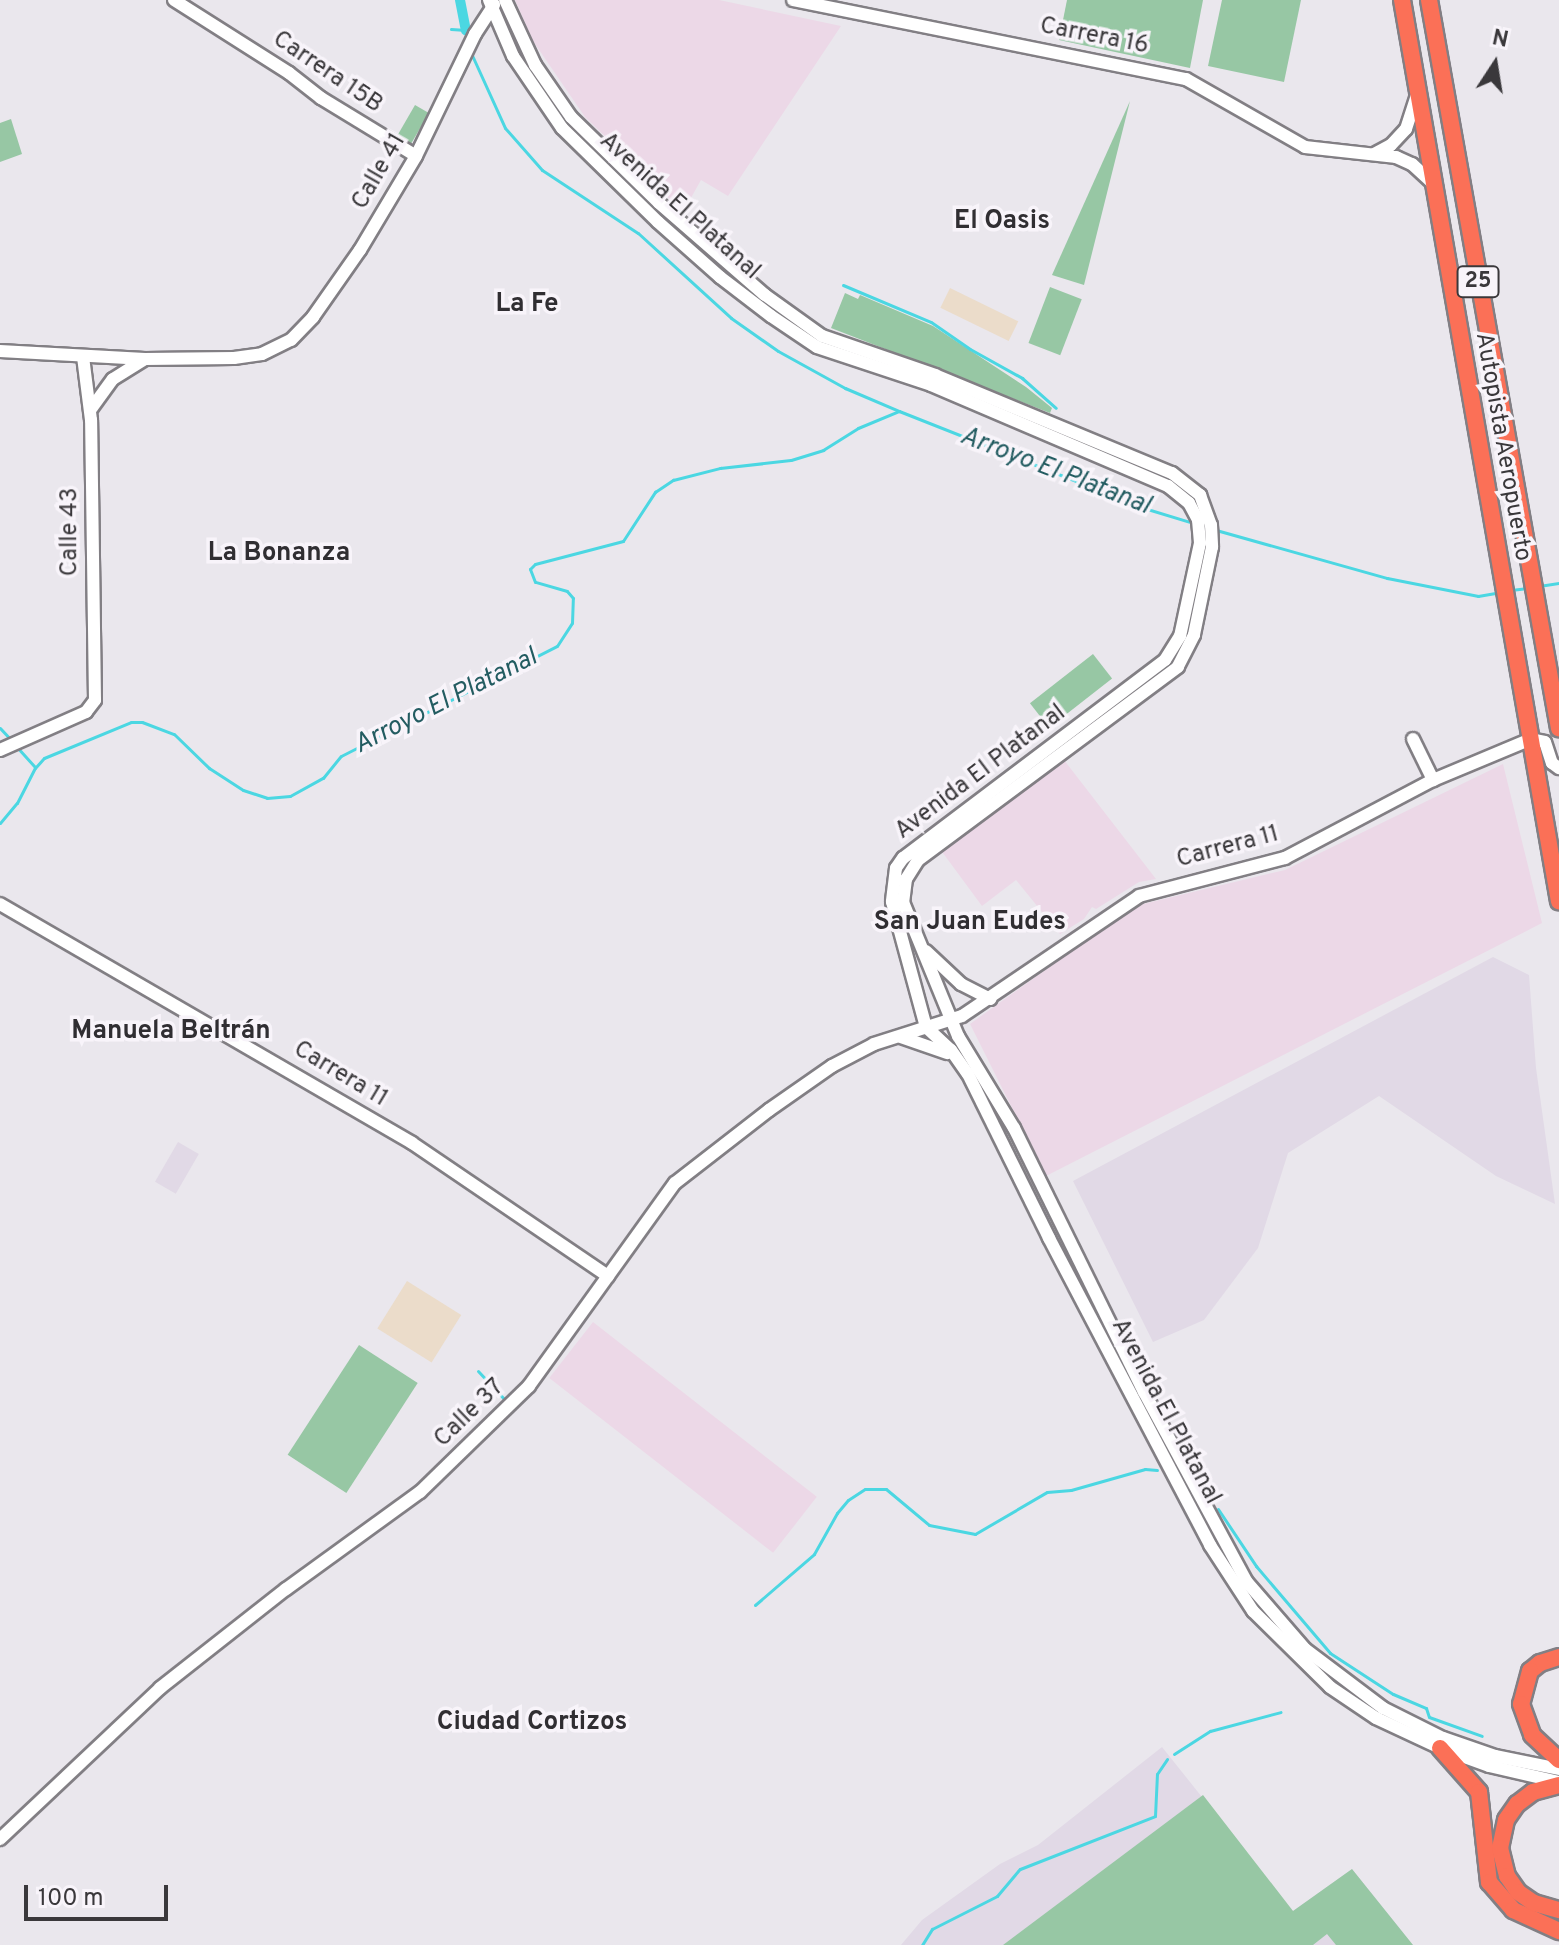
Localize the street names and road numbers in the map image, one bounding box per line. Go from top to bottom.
street label: Carrera 16 [1037,12,1151,62]
street label: Carrera 15B [267,26,387,120]
street label: Avenida El Platanal [593,127,765,287]
street label: Calle 41 [347,129,413,215]
road number: 25 [1456,264,1500,300]
street label: Autopista Aeropuerto [1468,330,1536,564]
street label: Calle 43 [57,488,85,576]
street label: Avenida El Platanal [890,699,1072,847]
street label: Carrera 11 [1174,821,1282,875]
street label: Carrera 11 [288,1036,392,1114]
street label: Avenida El Platanal [1104,1314,1226,1510]
street label: Calle 37 [429,1374,511,1454]

